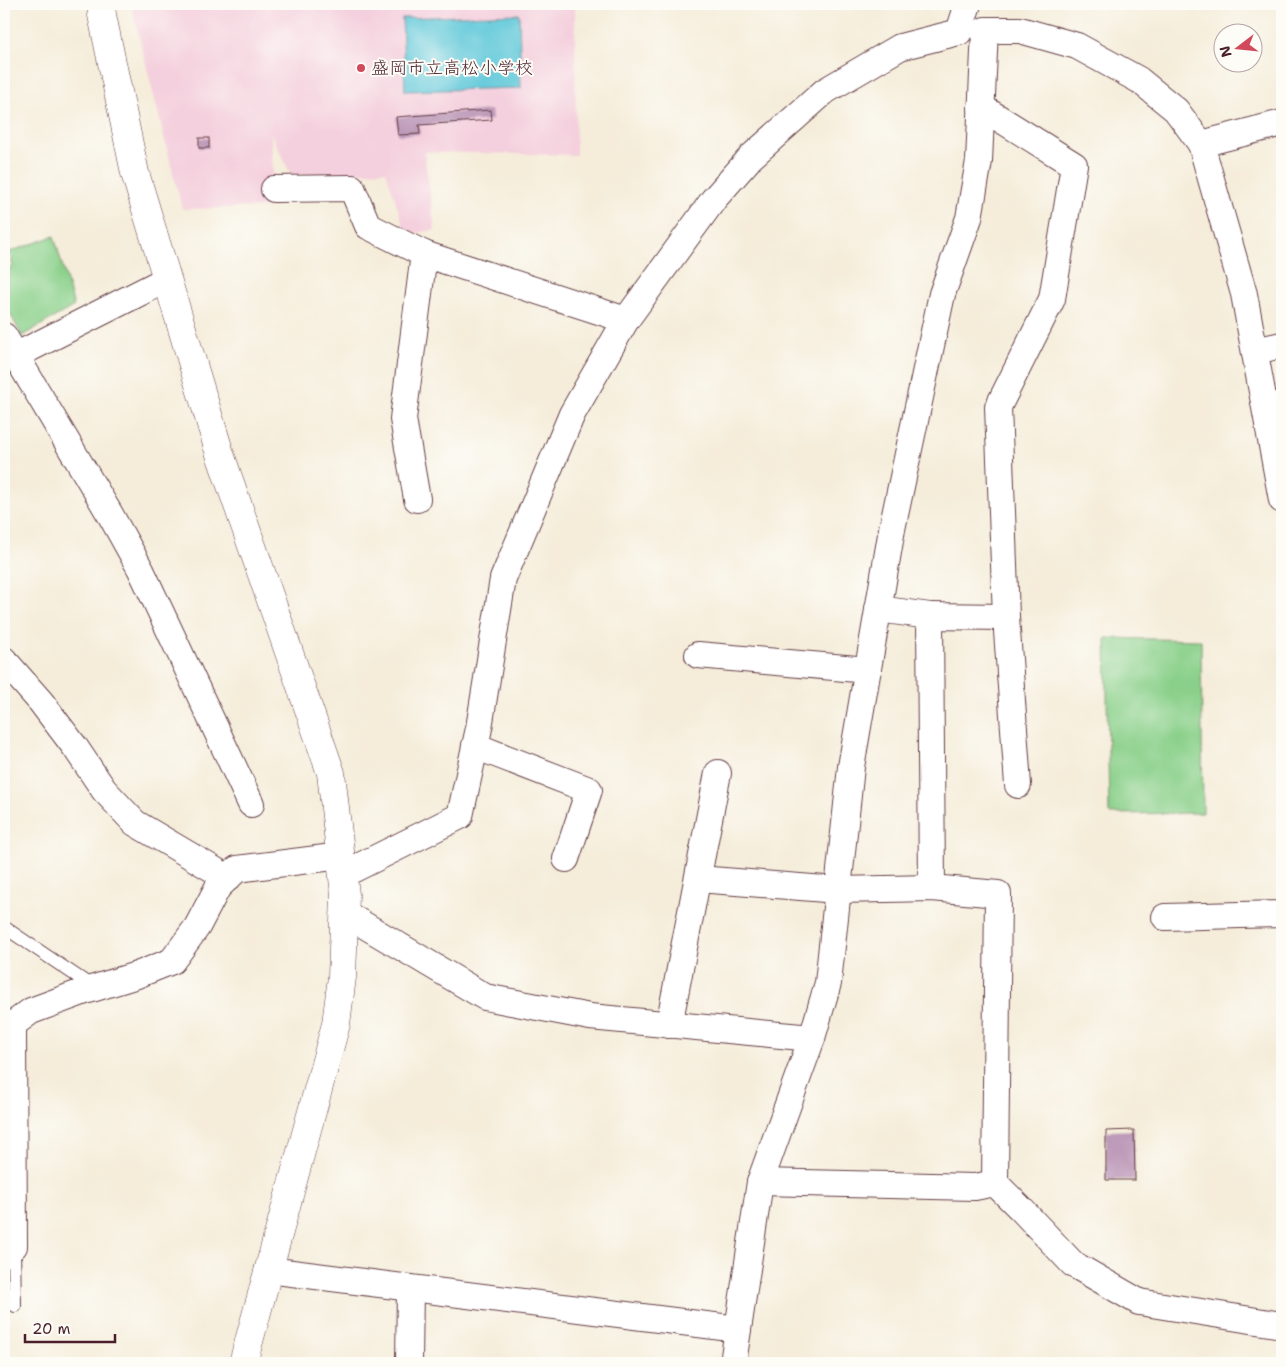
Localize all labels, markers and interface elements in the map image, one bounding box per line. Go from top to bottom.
north arrow [1214,22,1264,72]
text: N [1215,44,1236,59]
place label: 盛岡市立高松小学校 [371,56,533,80]
marker: 盛岡市立高松小学校 [355,62,367,74]
scale bar [25,1312,115,1344]
text: 20 m [32,1319,71,1339]

